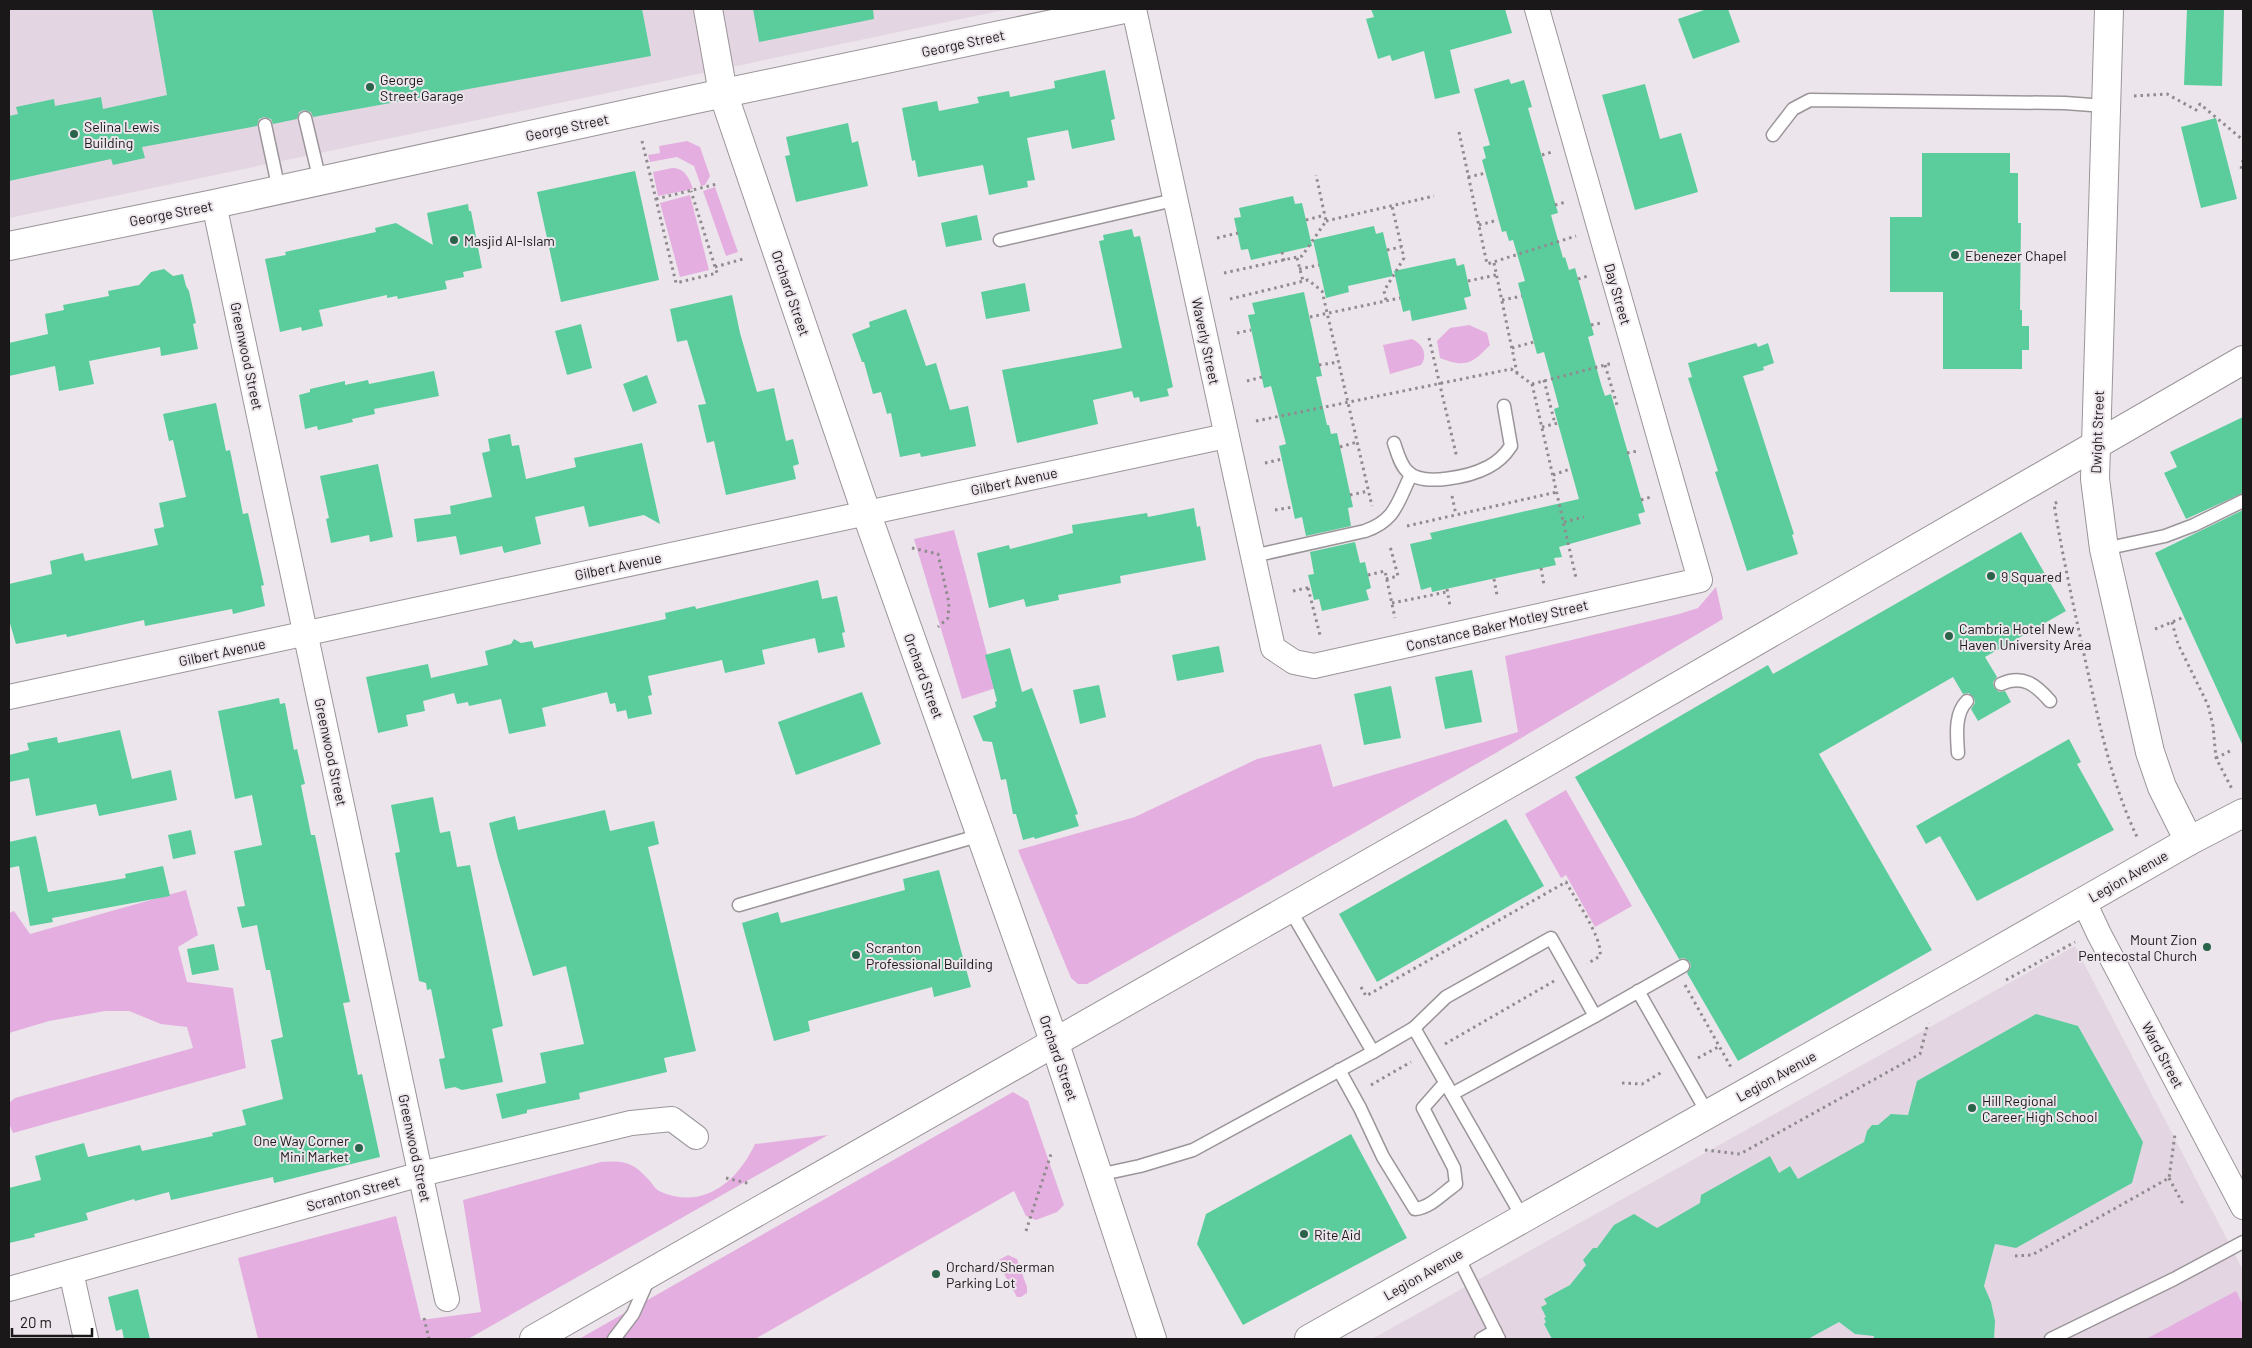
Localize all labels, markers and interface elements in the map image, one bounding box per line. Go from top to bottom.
street label: George Street [920,26,1006,60]
place label: George Street Garage [380,71,464,104]
marker: George Street Garage [364,81,376,93]
street label: George Street [524,110,610,144]
place label: Selina Lewis Building [84,118,160,151]
marker: Selina Lewis Building [68,128,80,140]
street label: George Street [128,197,214,229]
place label: Masjid Al-Islam [464,232,555,249]
marker: Masjid Al-Islam [448,234,460,246]
place label: Ebenezer Chapel [1965,247,2067,264]
street label: Orchard Street [768,248,814,338]
marker: Ebenezer Chapel [1949,249,1961,261]
street label: Day Street [1601,261,1635,327]
street label: Waverly Street [1189,296,1223,386]
street label: Greenwood Street [227,301,267,411]
street label: Dwight Street [2087,390,2107,474]
street label: Gilbert Avenue [969,464,1059,498]
street label: Gilbert Avenue [573,549,663,583]
place label: 9 Squared [2001,568,2062,585]
marker: 9 Squared [1985,570,1997,582]
street label: Constance Baker Motley Street [1404,596,1590,654]
place label: Cambria Hotel New Haven University Area [1959,620,2091,653]
marker: Cambria Hotel New Haven University Area [1943,630,1955,642]
street label: Orchard Street [901,631,947,721]
street label: Gilbert Avenue [177,635,267,669]
street label: Greenwood Street [311,697,351,807]
street label: Legion Avenue [2085,846,2171,906]
place label: Mount Zion Pentecostal Church [2078,931,2197,964]
place label: Scranton Professional Building [866,939,993,972]
marker: Mount Zion Pentecostal Church [2201,941,2213,953]
marker: Scranton Professional Building [850,949,862,961]
street label: Orchard Street [1036,1013,1082,1103]
street label: Ward Street [2138,1019,2188,1091]
street label: Legion Avenue [1733,1047,1819,1105]
place label: Hill Regional Career High School [1982,1092,2097,1125]
street label: Greenwood Street [395,1093,435,1203]
marker: Hill Regional Career High School [1966,1102,1978,1114]
place label: One Way Corner Mini Market [253,1132,349,1165]
marker: One Way Corner Mini Market [353,1142,365,1154]
street label: Scranton Street [304,1172,402,1214]
place label: Rite Aid [1314,1226,1361,1243]
marker: Rite Aid [1298,1228,1310,1240]
street label: Legion Avenue [1380,1244,1466,1304]
place label: Orchard/Sherman Parking Lot [946,1258,1054,1291]
marker: Orchard/Sherman Parking Lot [930,1268,942,1280]
scale bar [12,1306,92,1338]
text: 20 m [20,1313,52,1331]

